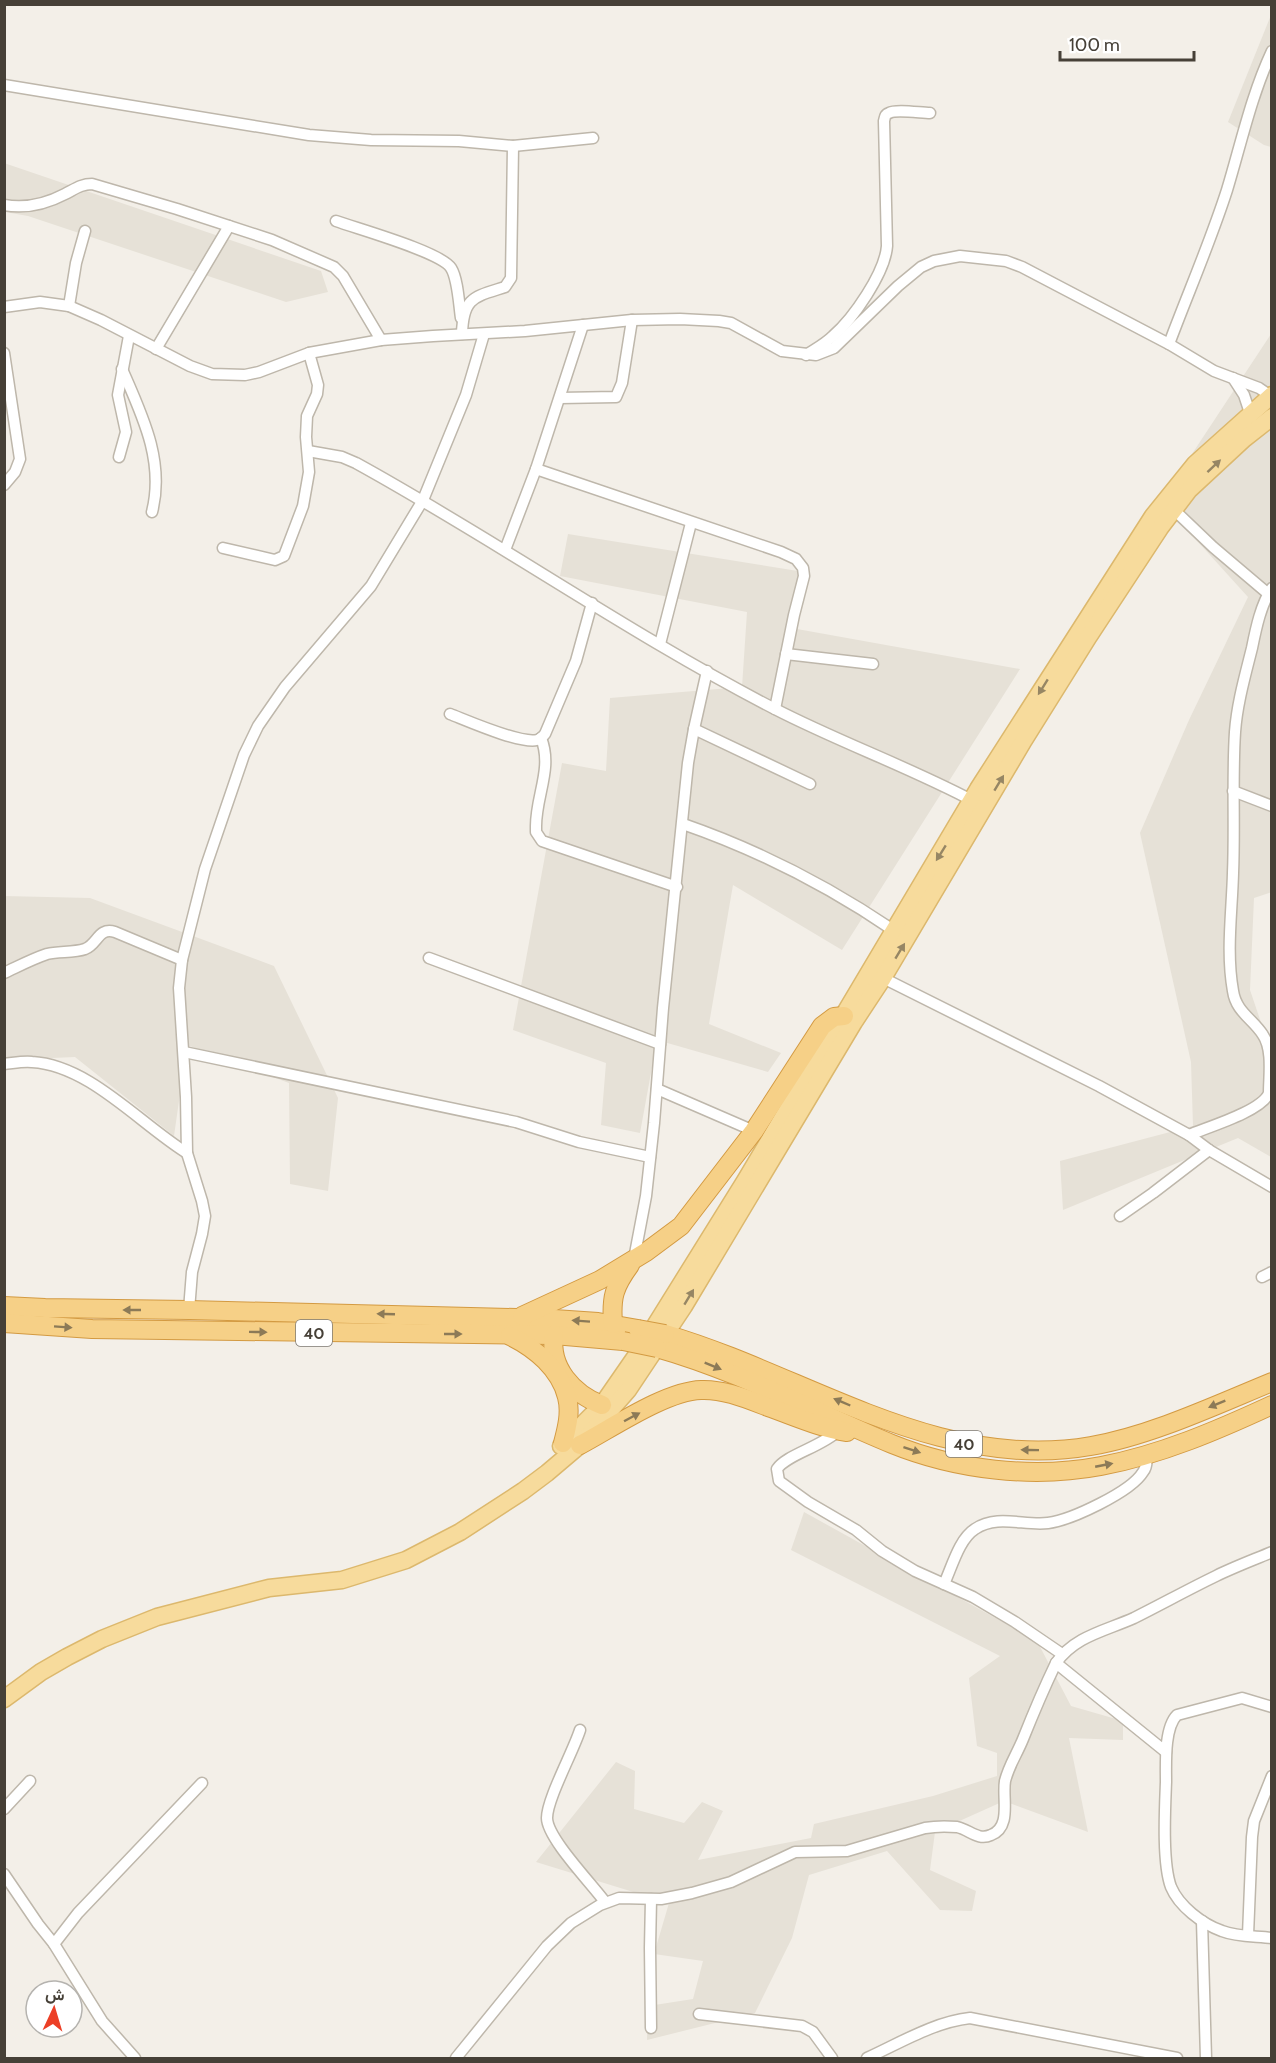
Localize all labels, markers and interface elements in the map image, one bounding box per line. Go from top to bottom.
scale bar [1060,24,1194,62]
text: 100 m [1069,34,1120,56]
one-way arrow [1207,459,1222,473]
one-way arrow [1037,679,1048,695]
one-way arrow [993,775,1004,791]
one-way arrow [935,845,946,861]
one-way arrow [894,943,905,959]
one-way arrow [684,1289,695,1305]
one-way arrow [122,1305,141,1315]
one-way arrow [376,1309,395,1319]
one-way arrow [571,1316,590,1325]
road number: 40 [296,1320,332,1346]
one-way arrow [53,1323,72,1332]
one-way arrow [248,1327,267,1337]
one-way arrow [443,1329,462,1339]
one-way arrow [704,1362,722,1371]
one-way arrow [834,1398,851,1407]
one-way arrow [1208,1400,1226,1409]
one-way arrow [623,1412,640,1422]
road number: 40 [946,1431,982,1457]
one-way arrow [1020,1445,1039,1455]
one-way arrow [903,1446,921,1456]
one-way arrow [1095,1460,1114,1469]
north arrow [24,1979,84,2039]
text: ش [45,1984,65,2005]

